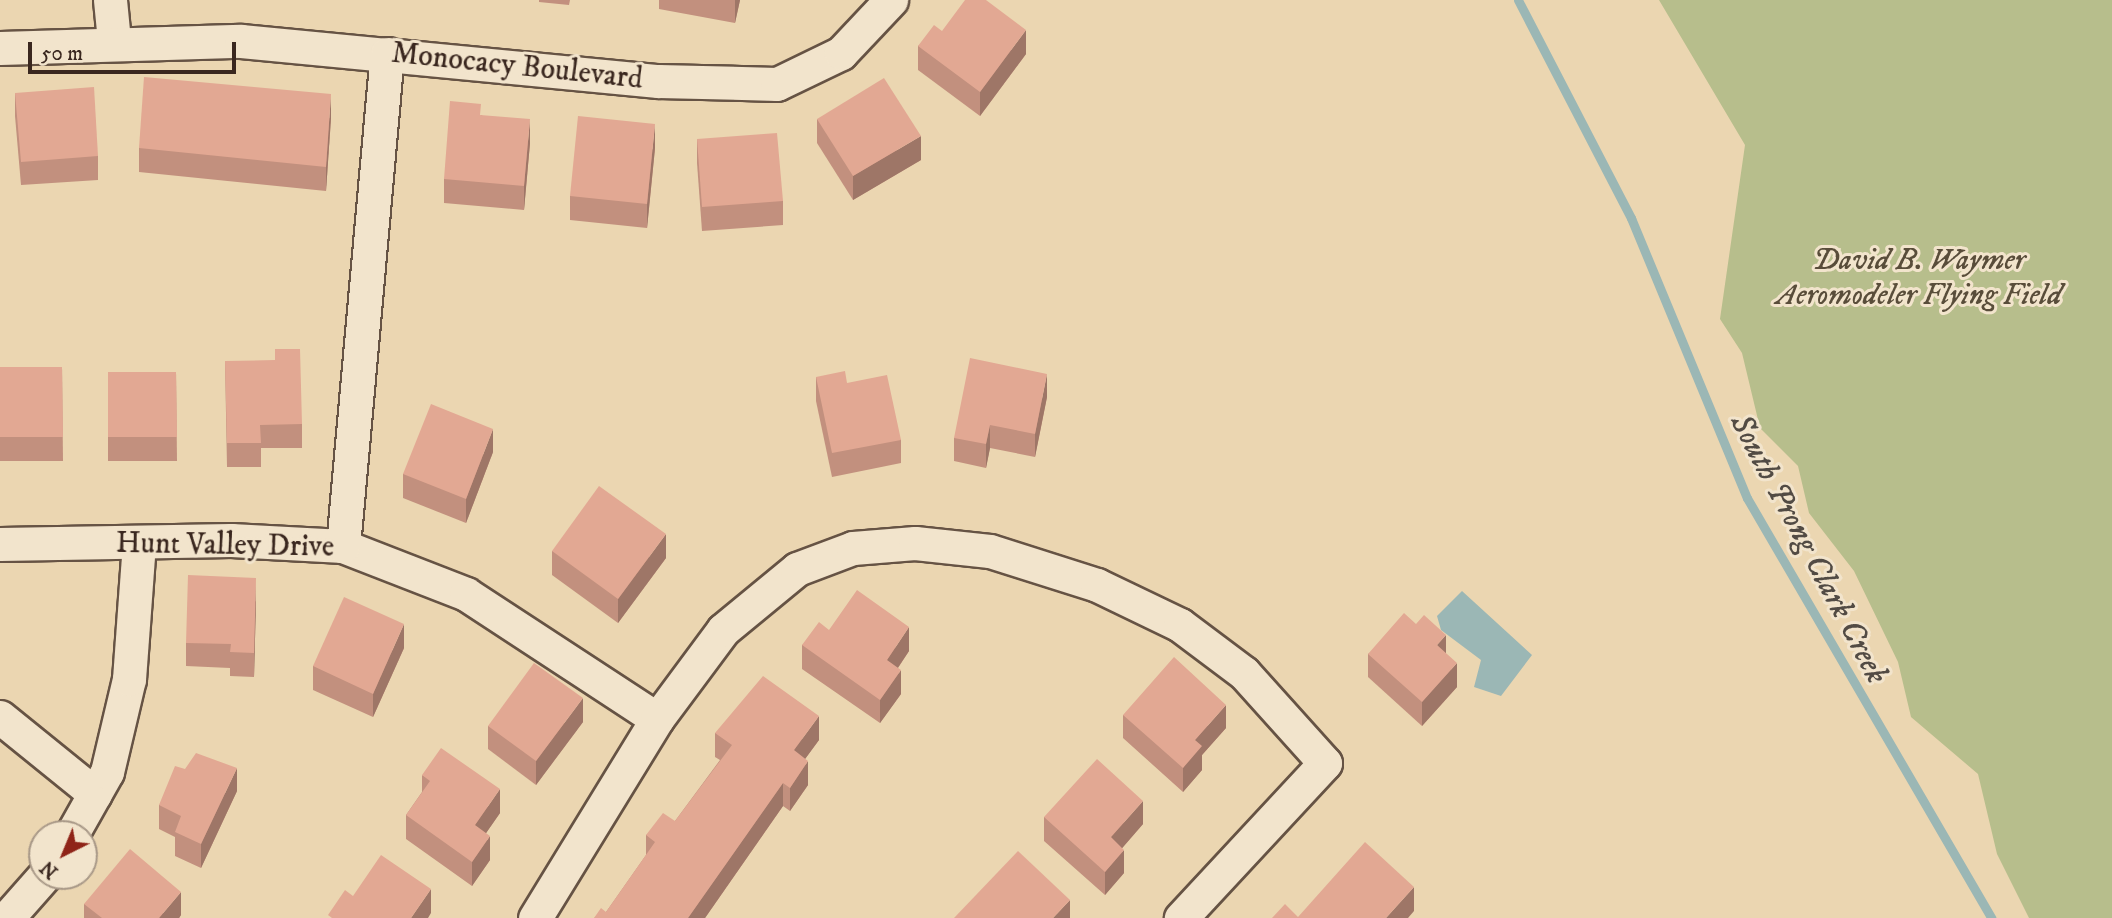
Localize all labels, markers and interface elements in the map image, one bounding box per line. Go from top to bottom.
scale bar [32,28,240,72]
street label: Monocacy Boulevard [390,36,644,98]
text: 50 m [41,41,83,67]
park label: David B. Waymer Aeromodeler Flying Field [1776,243,2062,314]
water label: South Prong Clark Creek [1721,408,1895,690]
street label: Hunt Valley Drive [115,526,335,566]
north arrow [28,820,98,890]
text: N [36,856,63,883]

